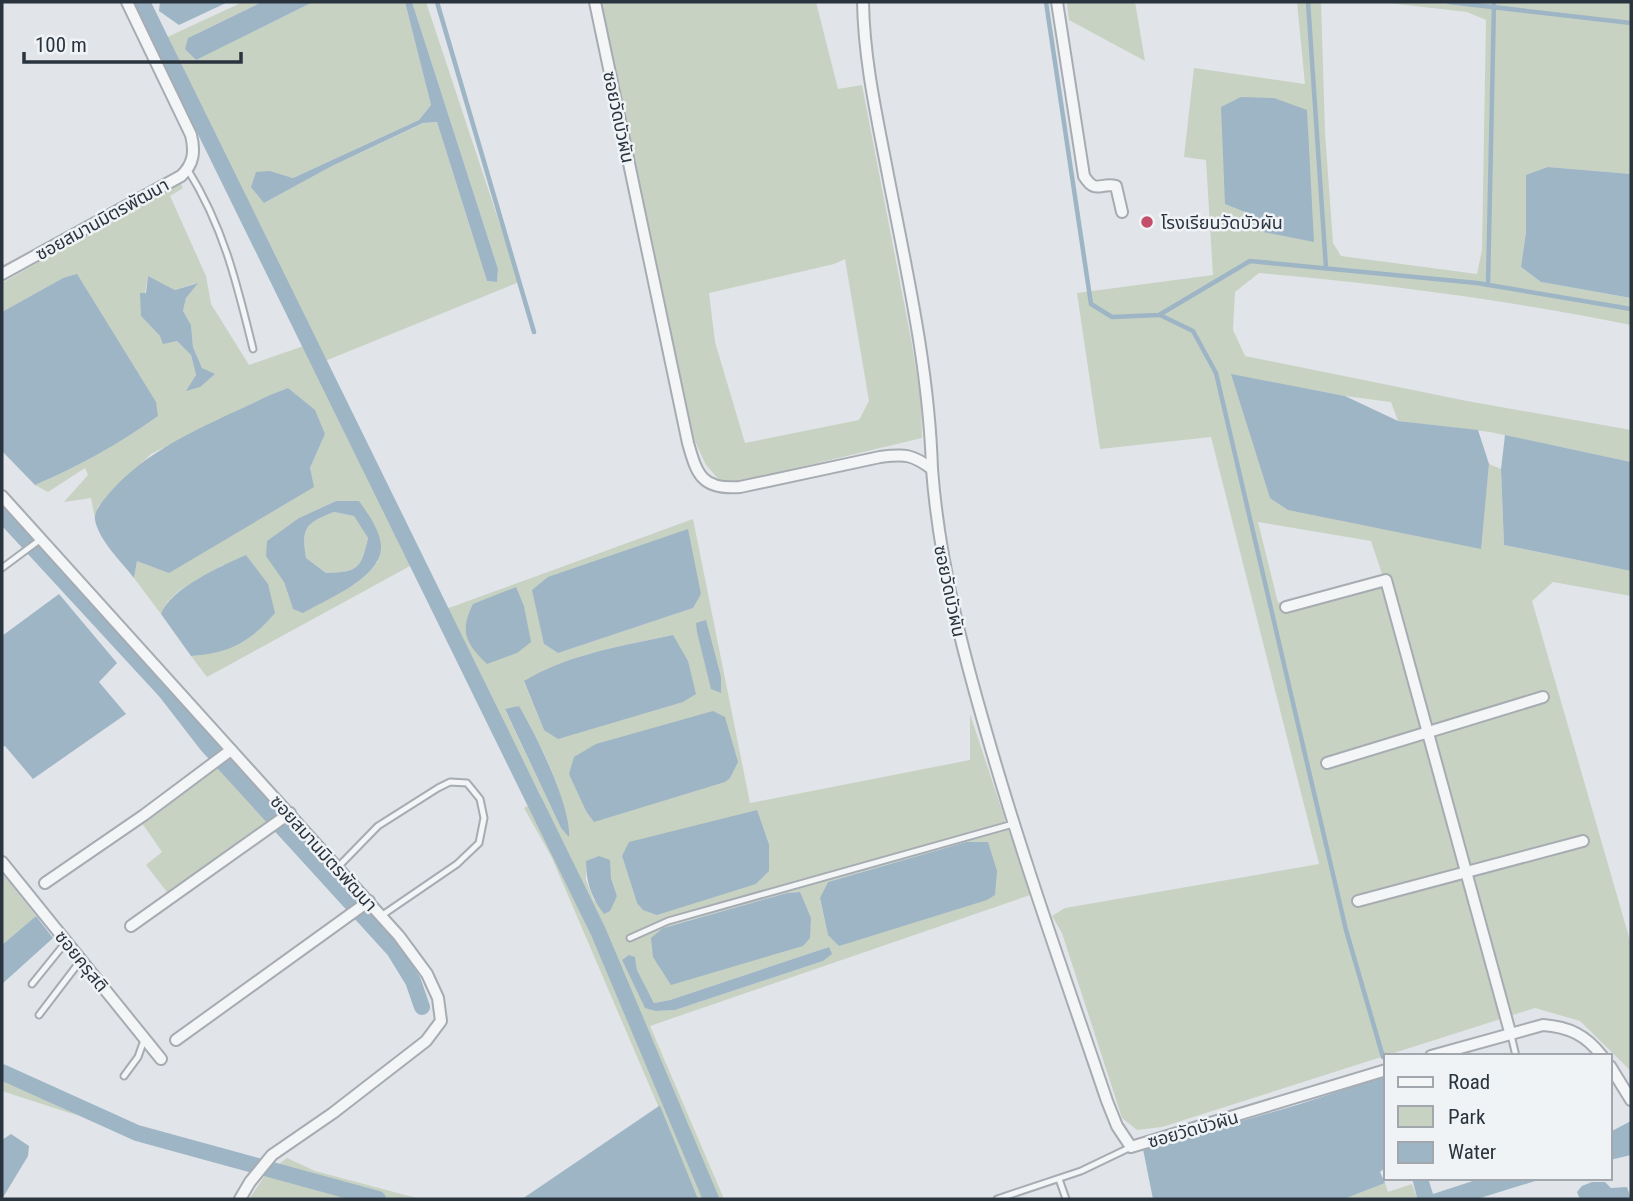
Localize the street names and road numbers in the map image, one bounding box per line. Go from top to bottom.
street label: ซอยวัดบัวผัน [599,69,639,165]
street label: ซอยสมานมิตรพัฒนา [32,174,172,264]
street label: ซอยวัดบัวผัน [930,543,970,639]
street label: ซอยสมานมิตรพัฒนา [266,791,382,915]
street label: ซอยครุสติ [50,926,113,996]
street label: ซอยวัดบัวผัน [1145,1106,1241,1152]

